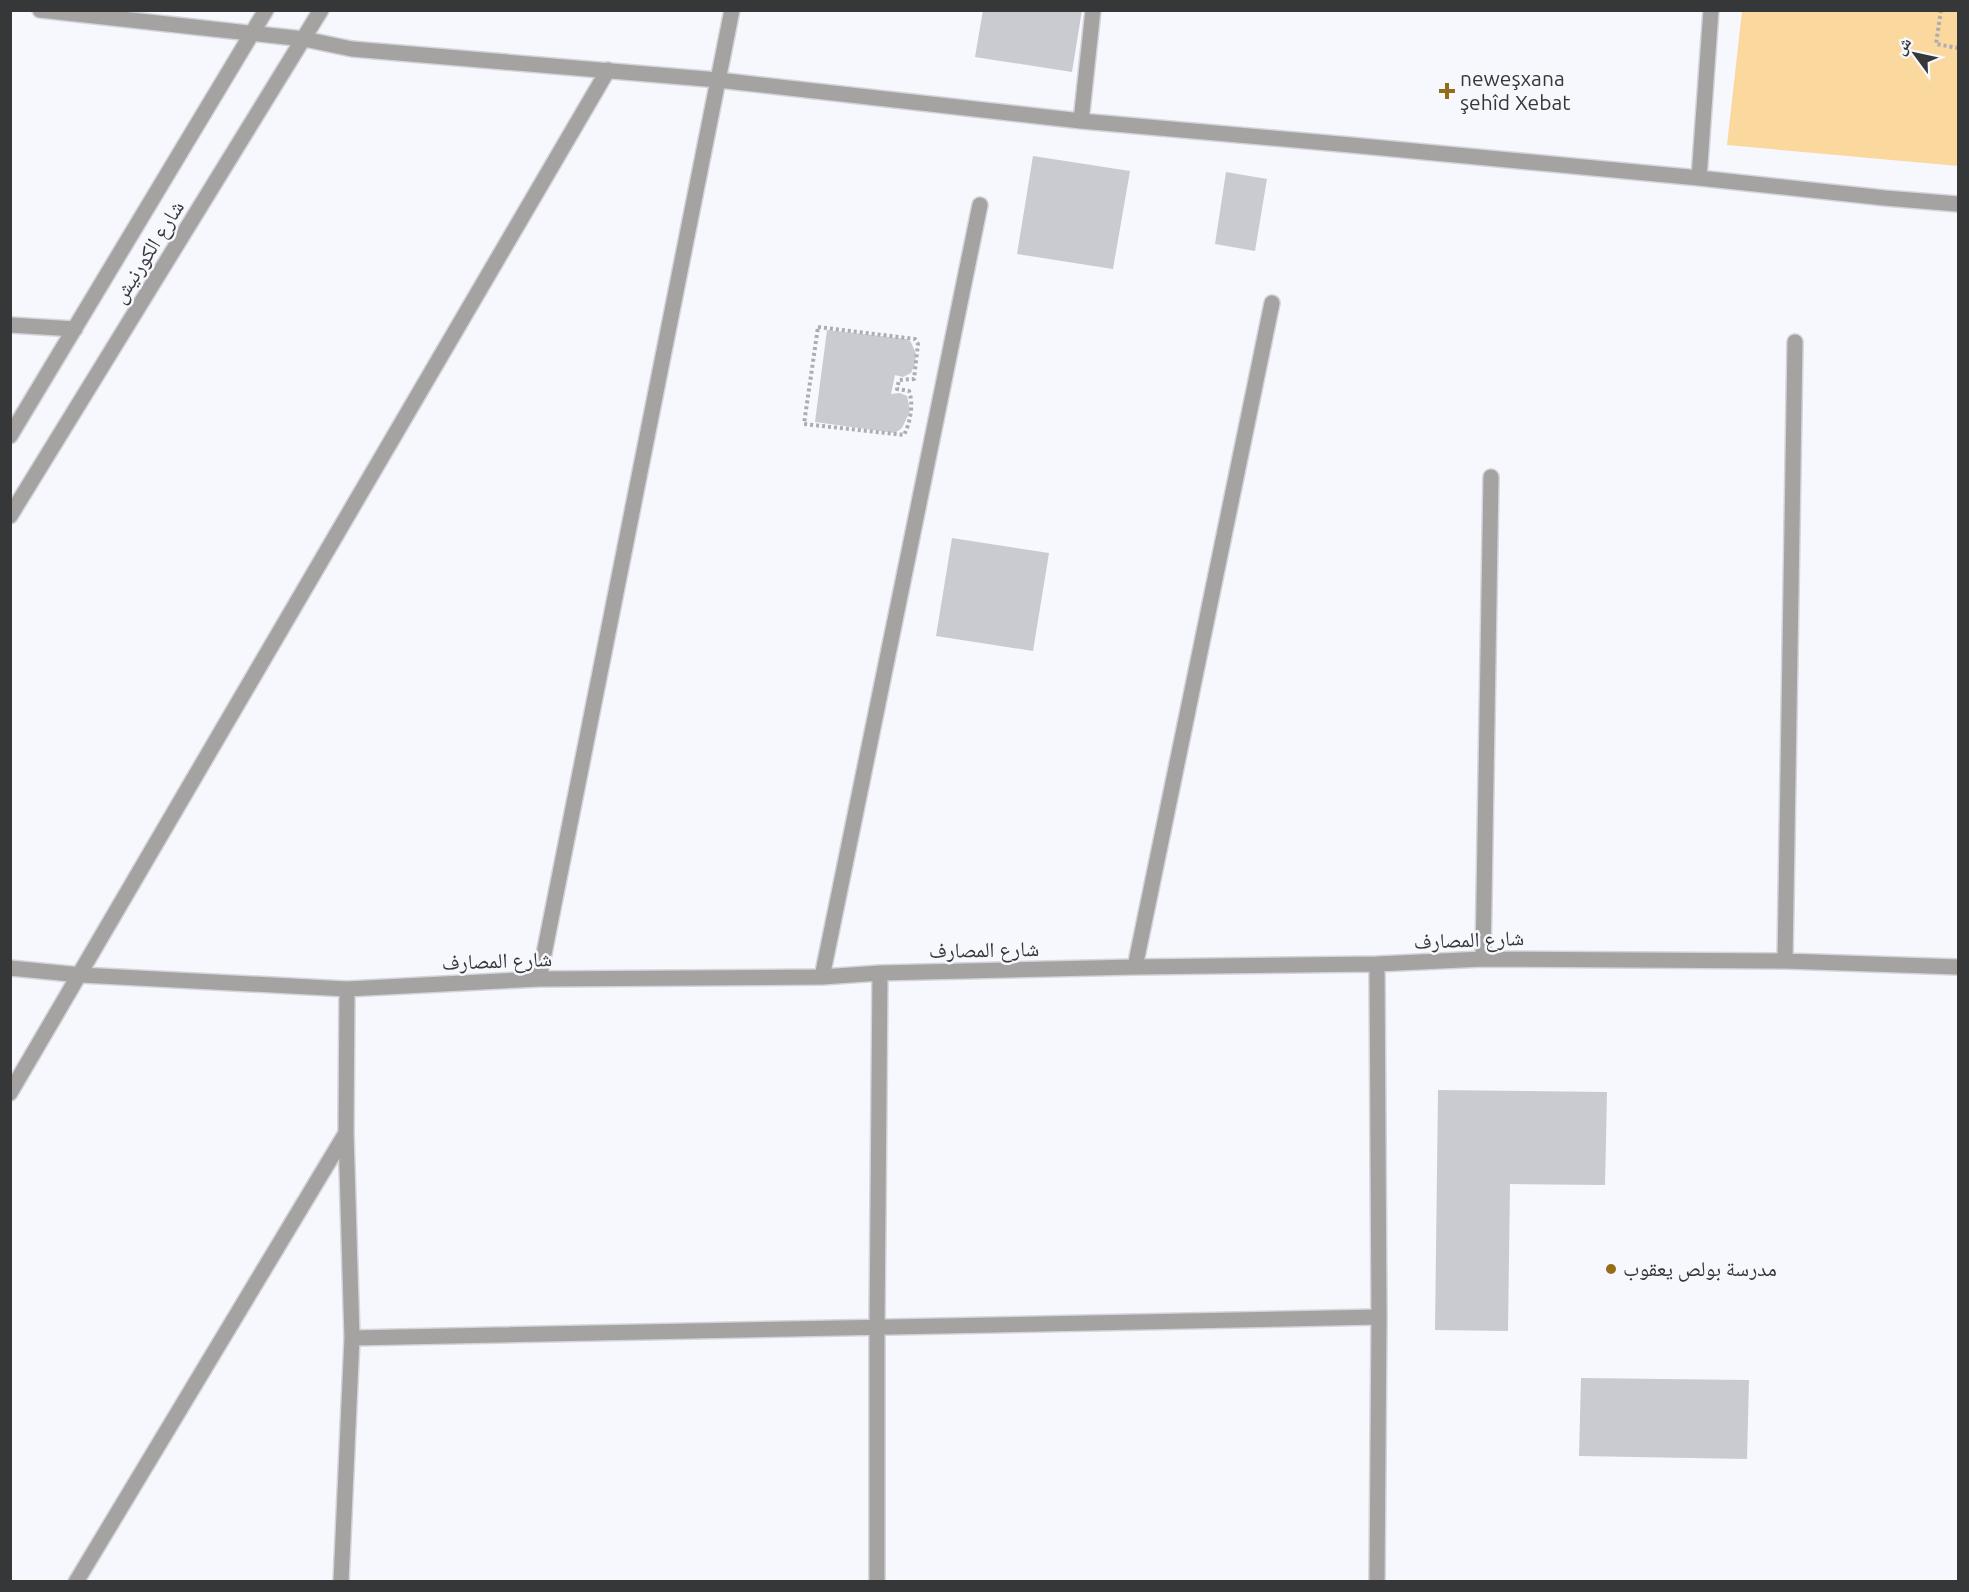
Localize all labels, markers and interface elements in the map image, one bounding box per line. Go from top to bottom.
north arrow [1885,24,1945,84]
text: ش [1890,34,1915,58]
place label: neweşxana şehîd Xebat [1460,66,1571,114]
marker: neweşxana şehîd Xebat [1438,82,1456,100]
street label: شارع الكورنيش [106,196,190,308]
street label: شارع المصارف [1413,925,1525,955]
street label: شارع المصارف [929,936,1039,964]
street label: شارع المصارف [441,946,553,976]
place label: مدرسة بولص يعقوب [1623,1256,1777,1282]
marker: مدرسة بولص يعقوب [1604,1262,1618,1276]

